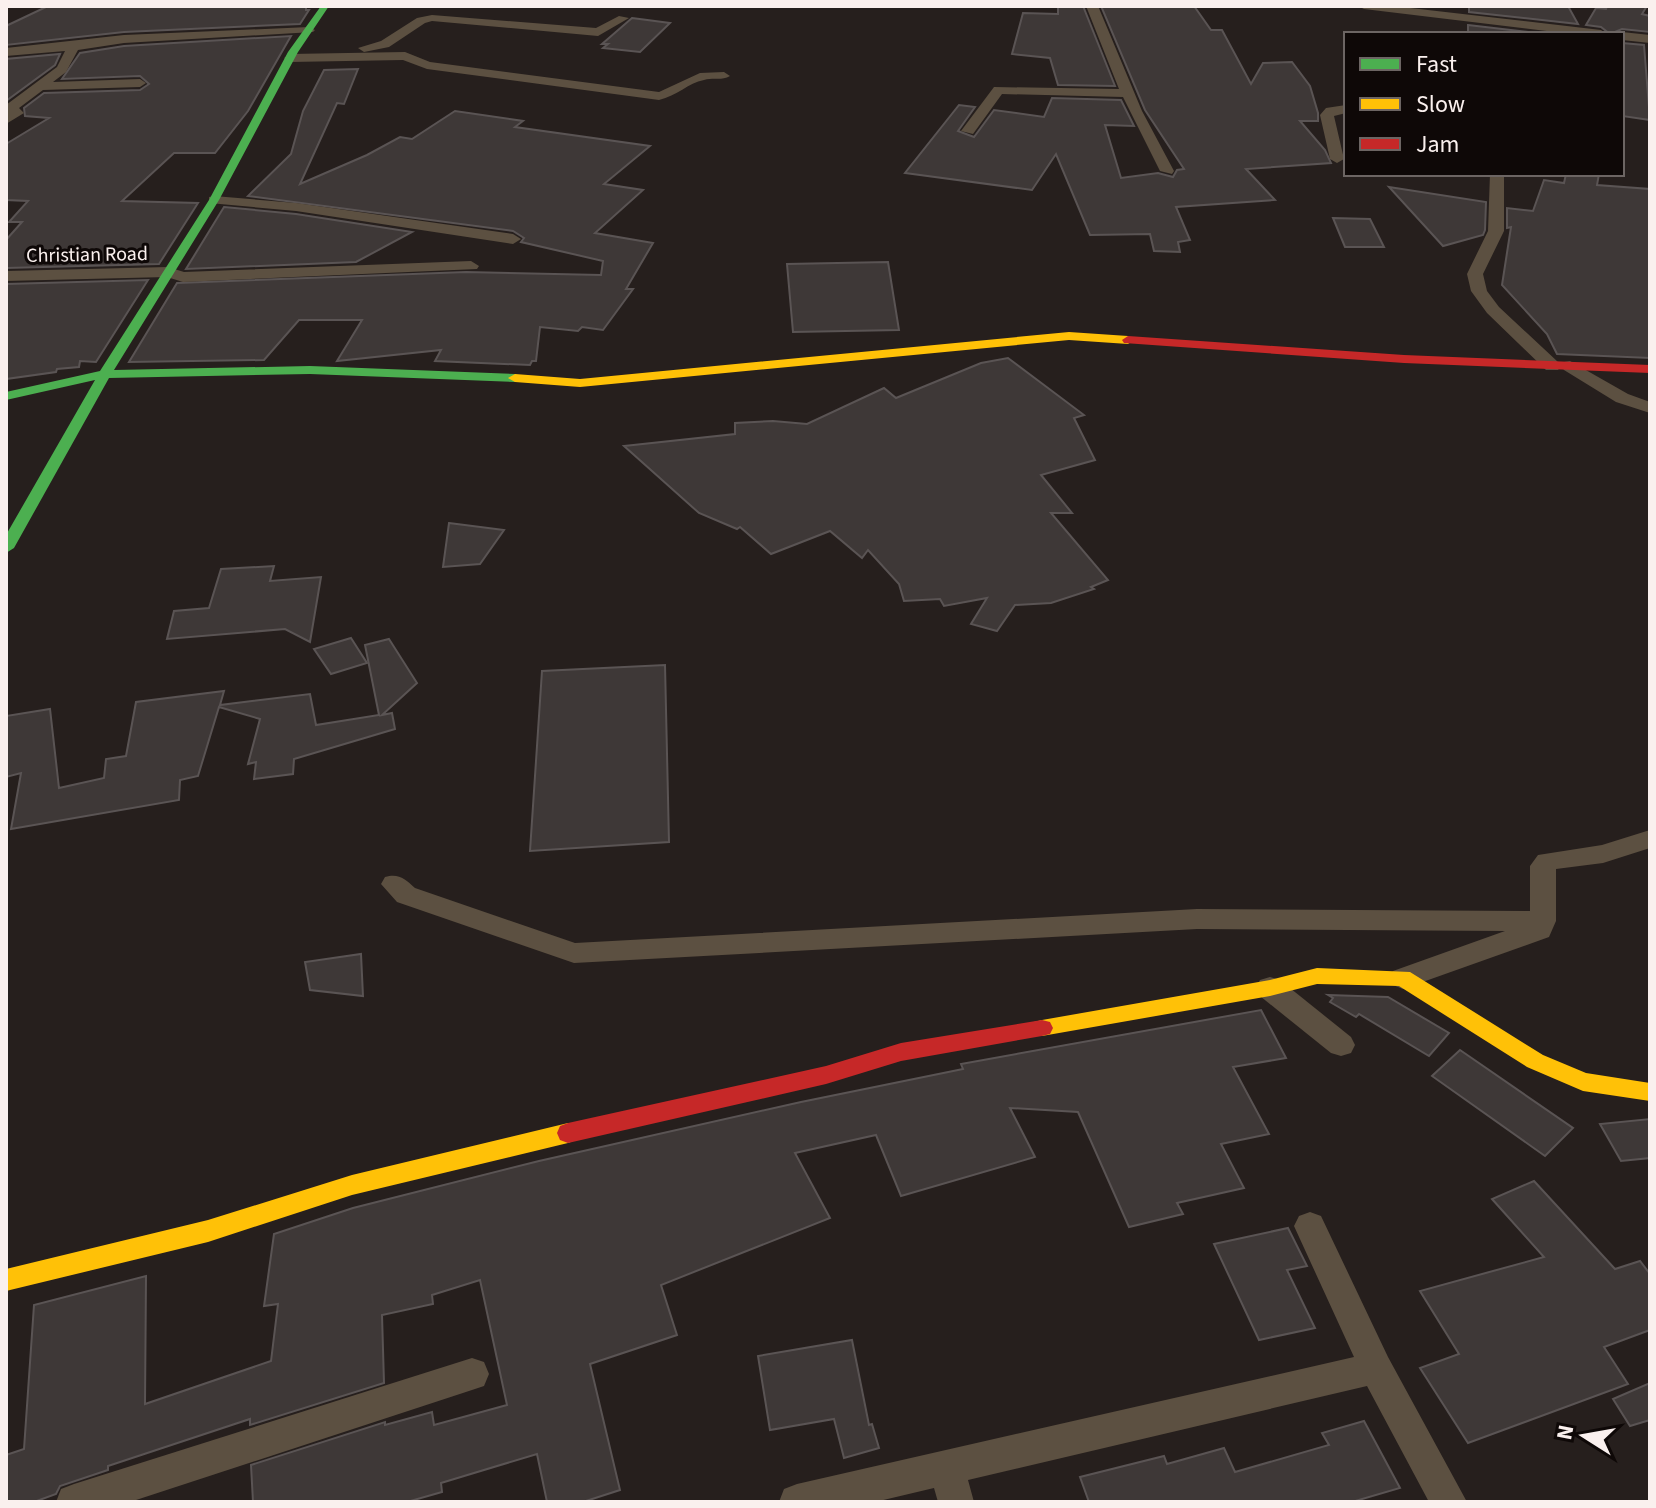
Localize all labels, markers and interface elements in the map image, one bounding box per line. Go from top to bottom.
legend [1344,32,1624,176]
text: Fast [1416,47,1457,82]
text: Slow [1416,87,1465,122]
text: Jam [1416,127,1460,162]
street label: Christian Road [26,240,148,270]
north arrow [1544,1396,1624,1476]
text: N [1548,1422,1582,1443]

